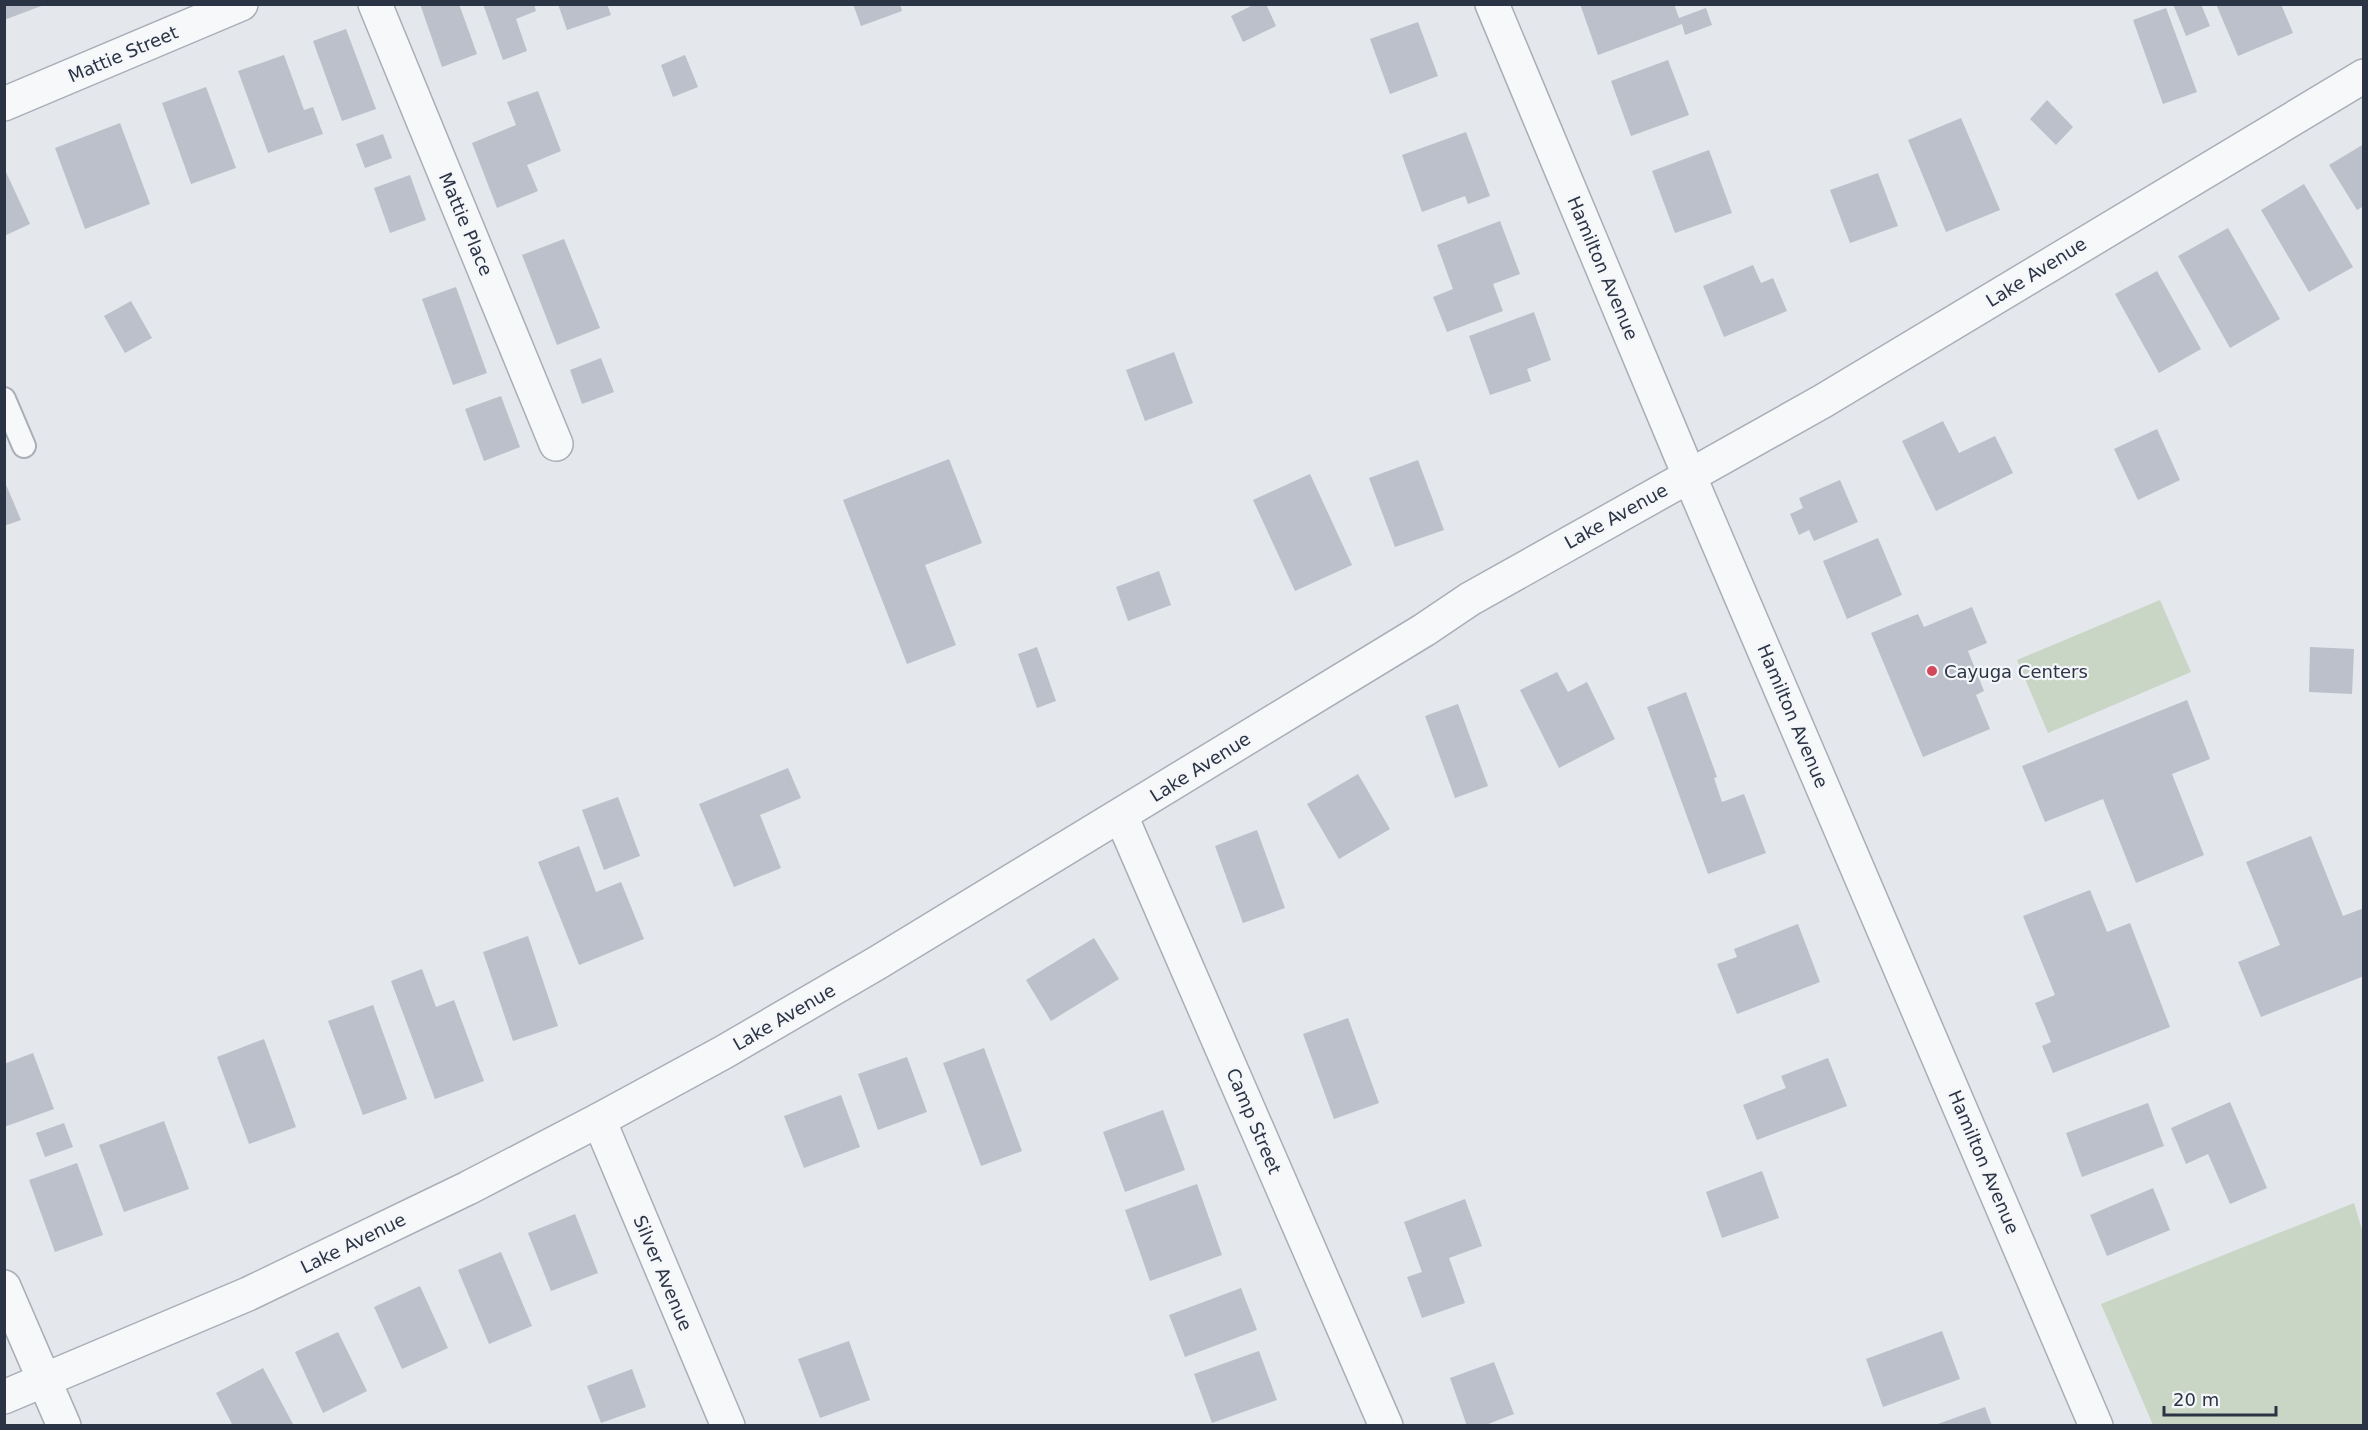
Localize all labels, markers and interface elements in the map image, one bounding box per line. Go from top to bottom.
street label: Mattie Street [65,21,181,87]
street label: Mattie Place [435,169,497,279]
street label: Hamilton Avenue [1563,193,1643,343]
street label: Lake Avenue [1982,233,2090,311]
street label: Lake Avenue [1561,479,1671,553]
street label: Hamilton Avenue [1753,641,1833,791]
place label: Cayuga Centers [1944,661,2088,682]
marker: Cayuga Centers [1925,664,1939,678]
street label: Lake Avenue [1146,728,1254,806]
street label: Lake Avenue [729,979,839,1055]
street label: Camp Street [1222,1065,1286,1177]
street label: Hamilton Avenue [1944,1087,2024,1237]
street label: Lake Avenue [297,1208,409,1278]
street label: Silver Avenue [629,1212,697,1334]
scale bar [2164,1379,2276,1417]
text: 20 m [2173,1389,2219,1410]

